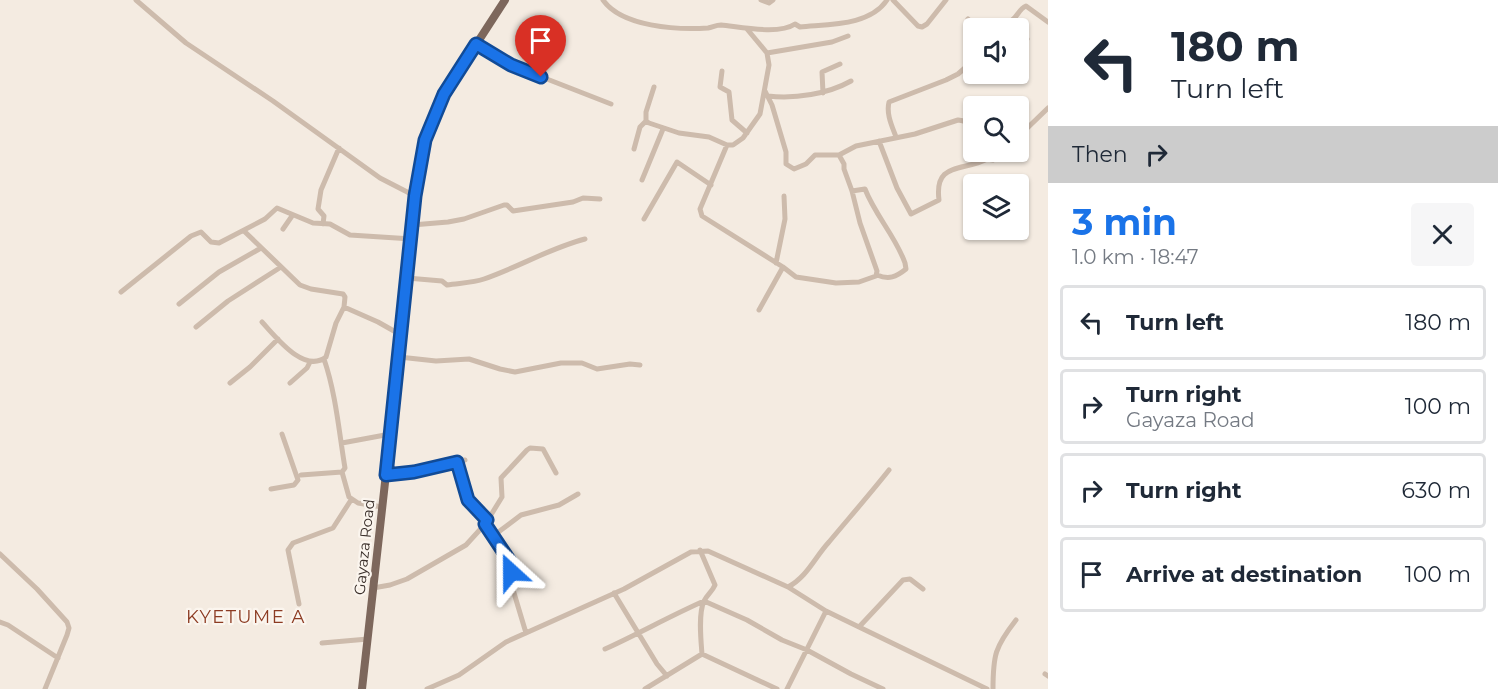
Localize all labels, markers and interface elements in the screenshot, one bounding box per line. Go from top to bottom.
pin [515,15,566,77]
map controls [963,18,1029,240]
button: sound [963,18,1029,84]
text: 180 m [1171,20,1300,72]
icon: arrive [524,24,557,57]
icon: left [1072,24,1150,102]
text: Turn left [1171,72,1284,105]
button: search [963,96,1029,162]
icon: right [1140,138,1173,171]
text: Then [1072,141,1128,168]
button: layers [963,174,1029,240]
text: 3 min [1072,200,1177,244]
button: close [1411,203,1474,266]
text: 1.0 km · 18:47 [1072,245,1199,269]
icon: left [1075,306,1108,339]
text: Turn left [1126,309,1224,336]
text: 180 m [1405,309,1471,336]
text: Turn right [1126,381,1241,408]
icon: right [1075,390,1108,423]
text: 100 m [1405,393,1471,420]
text: Gayaza Road [1126,408,1255,432]
icon: right [1075,474,1108,507]
text: Turn right [1126,477,1241,504]
text: 630 m [1402,477,1471,504]
street label: Gayaza Road [350,498,378,596]
position arrow [479,540,543,604]
icon: arrive [1075,558,1108,591]
text: Arrive at destination [1126,561,1362,588]
text: 100 m [1405,561,1471,588]
district label: KYETUME A [186,606,306,628]

